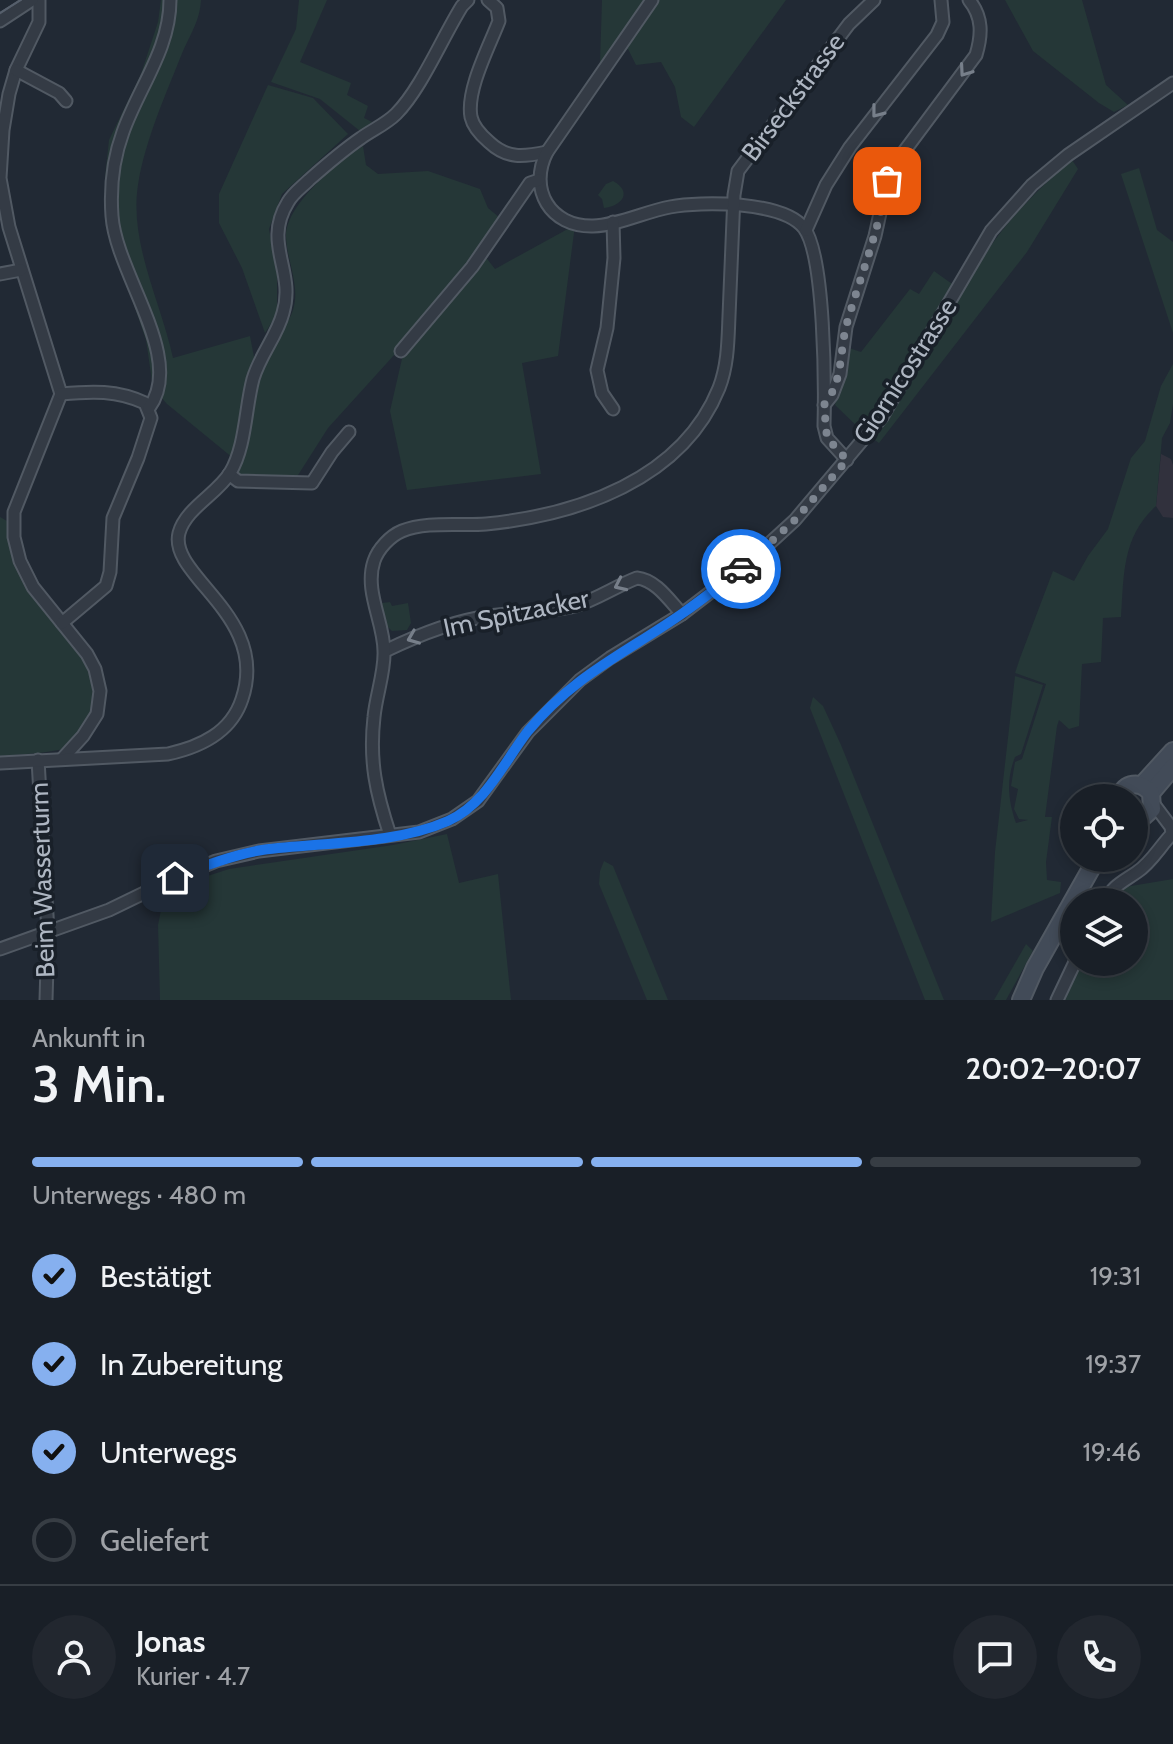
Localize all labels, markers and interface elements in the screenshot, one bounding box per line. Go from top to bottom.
street label: Birseckstrasse [735,27,851,167]
one-way arrow [960,62,975,77]
one-way arrow [873,103,887,118]
pin [853,147,921,215]
icon: bag [865,159,909,203]
street label: Giornicostrasse [846,293,964,449]
courier [701,529,781,609]
icon: car [719,547,763,591]
one-way arrow [614,575,629,591]
street label: Im Spitzacker [440,582,592,644]
one-way arrow [407,629,421,645]
street label: Beim Wasserturm [23,782,61,978]
map controls [1060,784,1148,976]
button: locate [1060,784,1148,872]
pin [141,844,209,912]
icon: home [153,856,197,900]
button: layers [1060,888,1148,976]
text: Ankunft in [32,1022,146,1054]
text: 20:02–20:07 [965,1050,1141,1087]
text: 3 Min. [32,1052,166,1115]
text: Unterwegs · 480 m [32,1179,246,1211]
icon: check [32,1254,76,1298]
text: Bestätigt [100,1258,211,1295]
text: 19:31 [1090,1260,1141,1292]
icon: check [32,1342,76,1386]
text: In Zubereitung [100,1346,283,1383]
text: 19:37 [1085,1348,1141,1380]
icon: check [32,1430,76,1474]
text: Unterwegs [100,1434,237,1471]
text: 19:46 [1083,1436,1141,1468]
text: Geliefert [100,1522,209,1559]
button: person [32,1615,116,1699]
button: chat [953,1615,1037,1699]
button: phone [1057,1615,1141,1699]
text: Jonas [136,1623,205,1660]
text: Kurier · 4.7 [136,1660,250,1692]

